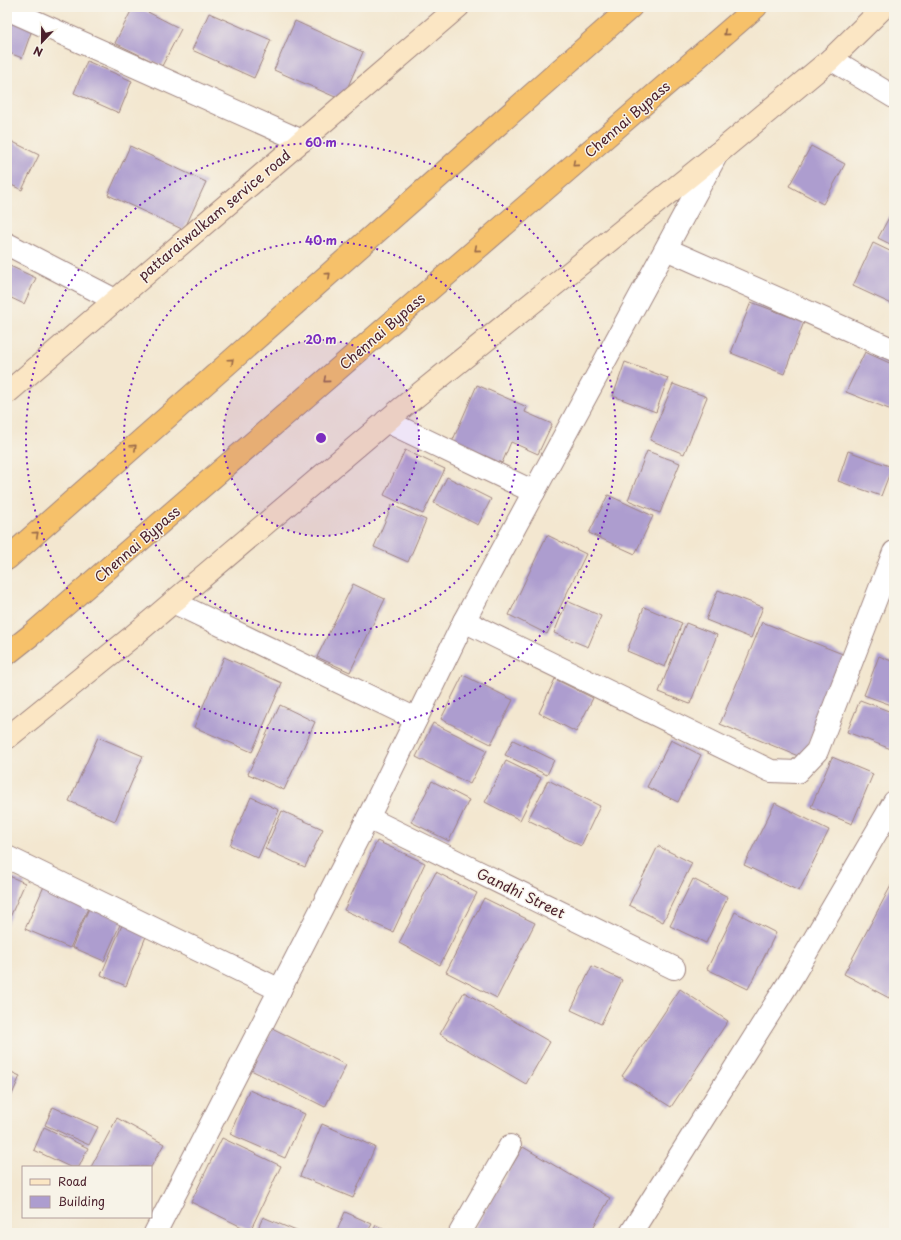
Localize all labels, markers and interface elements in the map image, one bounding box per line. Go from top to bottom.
north arrow [22,22,62,62]
one-way arrow [724,28,731,35]
text: N [31,42,45,61]
street label: Chennai Bypass [579,76,675,162]
text: 60 m [305,133,337,151]
street label: pattaraiwalkam service road [133,145,295,285]
one-way arrow [573,159,580,166]
text: 40 m [305,231,337,249]
one-way arrow [474,244,482,251]
one-way arrow [323,272,331,280]
street label: Chennai Bypass [334,288,430,374]
text: 20 m [305,330,337,348]
one-way arrow [226,359,234,366]
one-way arrow [323,375,331,382]
centre of rings [314,431,328,445]
one-way arrow [129,445,136,452]
street label: Chennai Bypass [89,501,185,587]
one-way arrow [31,531,39,538]
street label: Gandhi Street [473,863,569,924]
legend [22,1166,152,1218]
text: Road [58,1172,87,1190]
text: Building [58,1192,105,1210]

